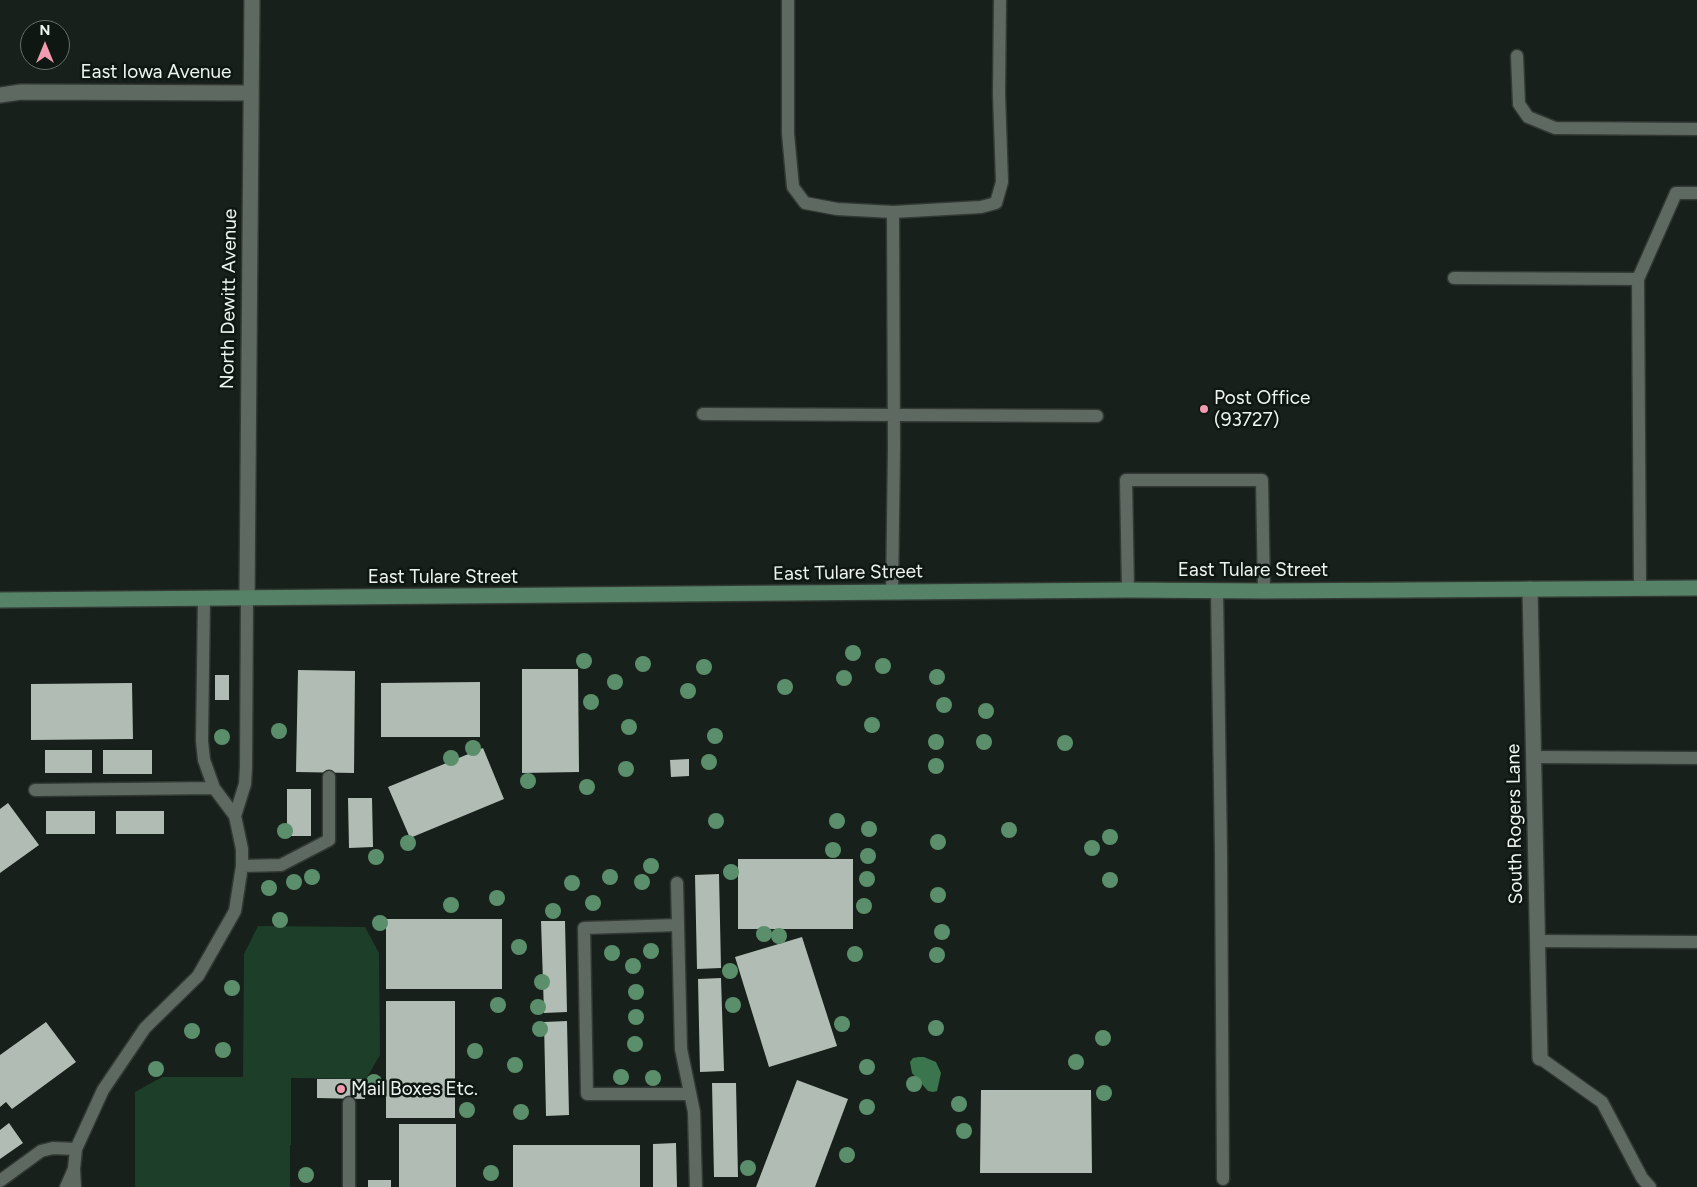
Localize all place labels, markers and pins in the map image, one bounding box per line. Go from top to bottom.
place label: Post Office (93727) [1214,387,1310,431]
marker: Post Office (93727) [1198,403,1210,415]
place label: Mail Boxes Etc. [351,1078,478,1100]
marker: Mail Boxes Etc. [335,1083,347,1095]

